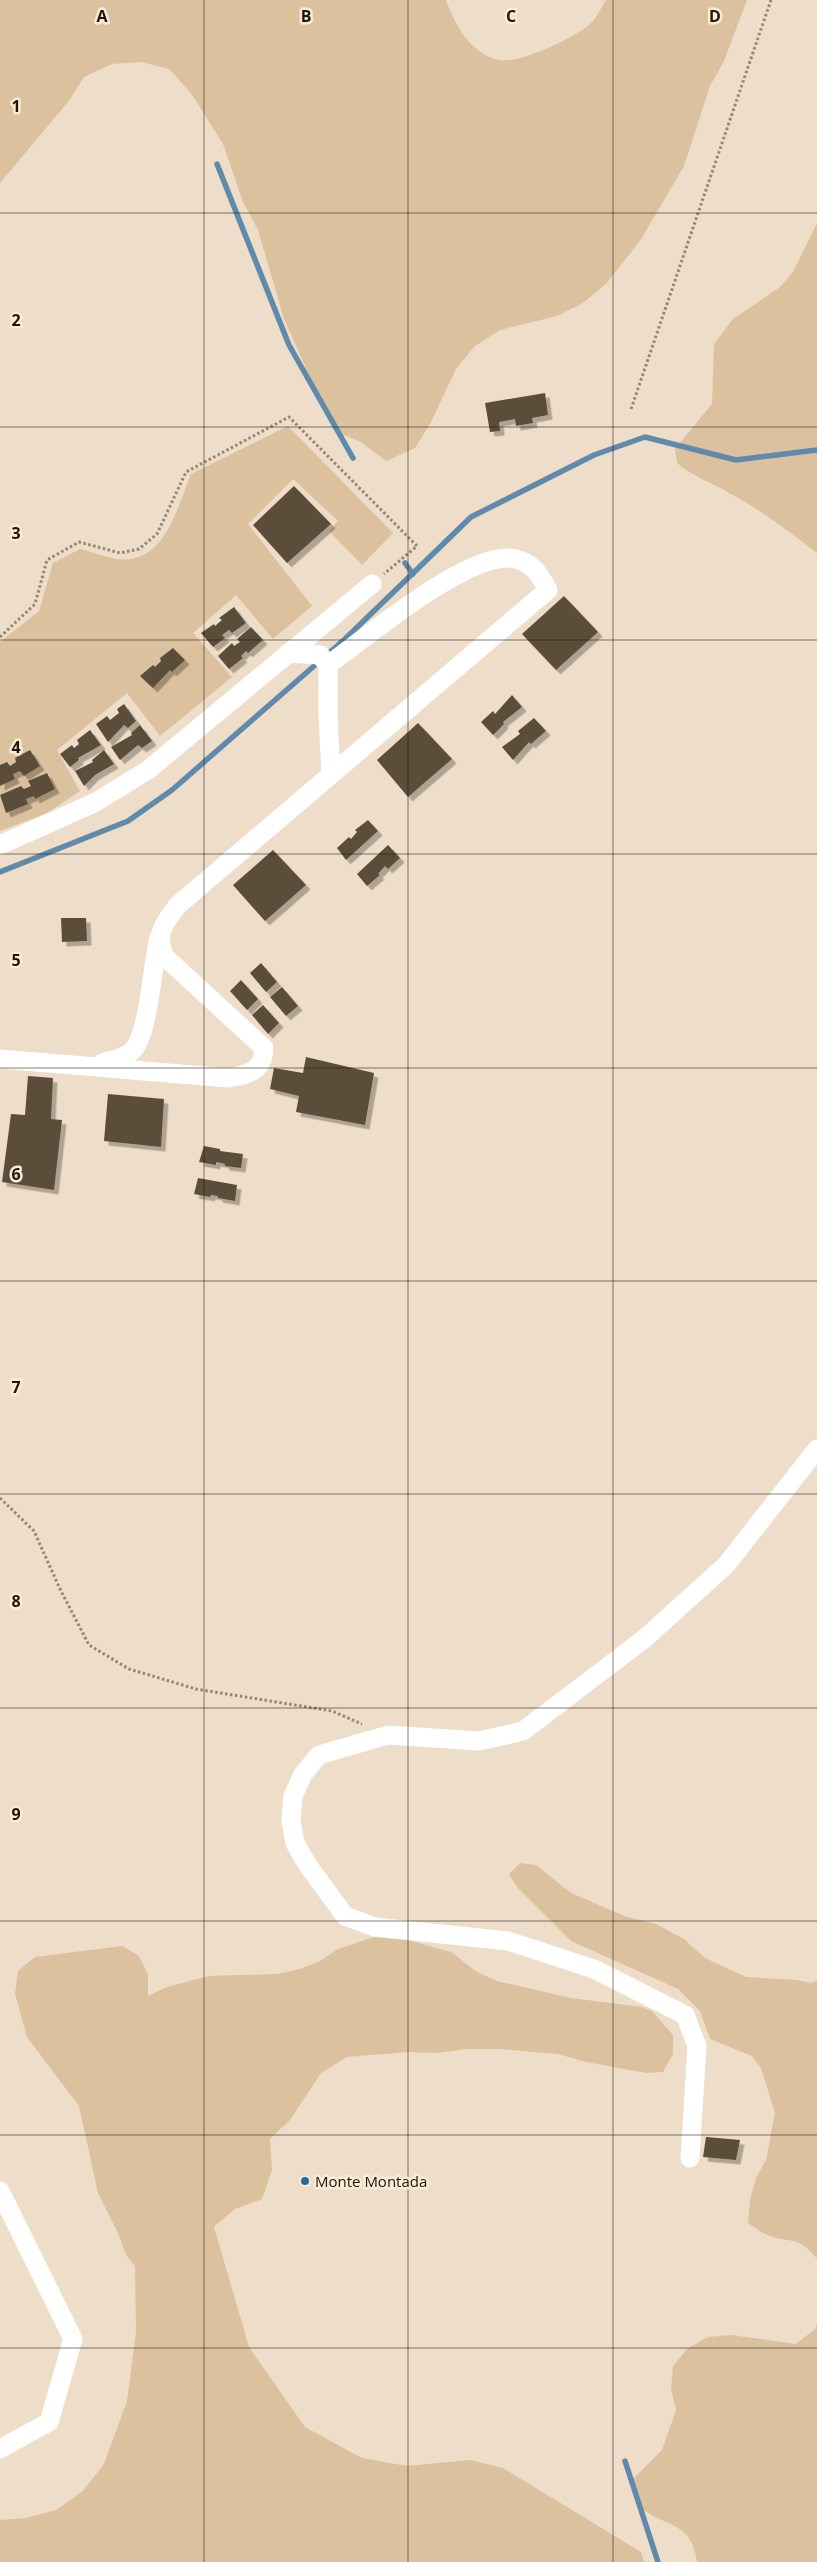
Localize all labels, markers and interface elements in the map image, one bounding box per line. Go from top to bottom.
text: A [96,5,108,27]
text: B [301,5,311,27]
text: C [506,5,516,27]
text: D [709,5,721,27]
text: 1 [11,95,21,117]
text: 2 [11,309,21,331]
text: 3 [11,522,21,544]
text: 4 [11,736,21,758]
text: 5 [11,949,21,971]
text: 6 [11,1163,21,1185]
text: 7 [11,1376,21,1398]
text: 8 [11,1590,21,1612]
text: 9 [11,1803,21,1825]
place label: Monte Montada [315,2171,427,2191]
marker: Monte Montada [299,2175,311,2187]

